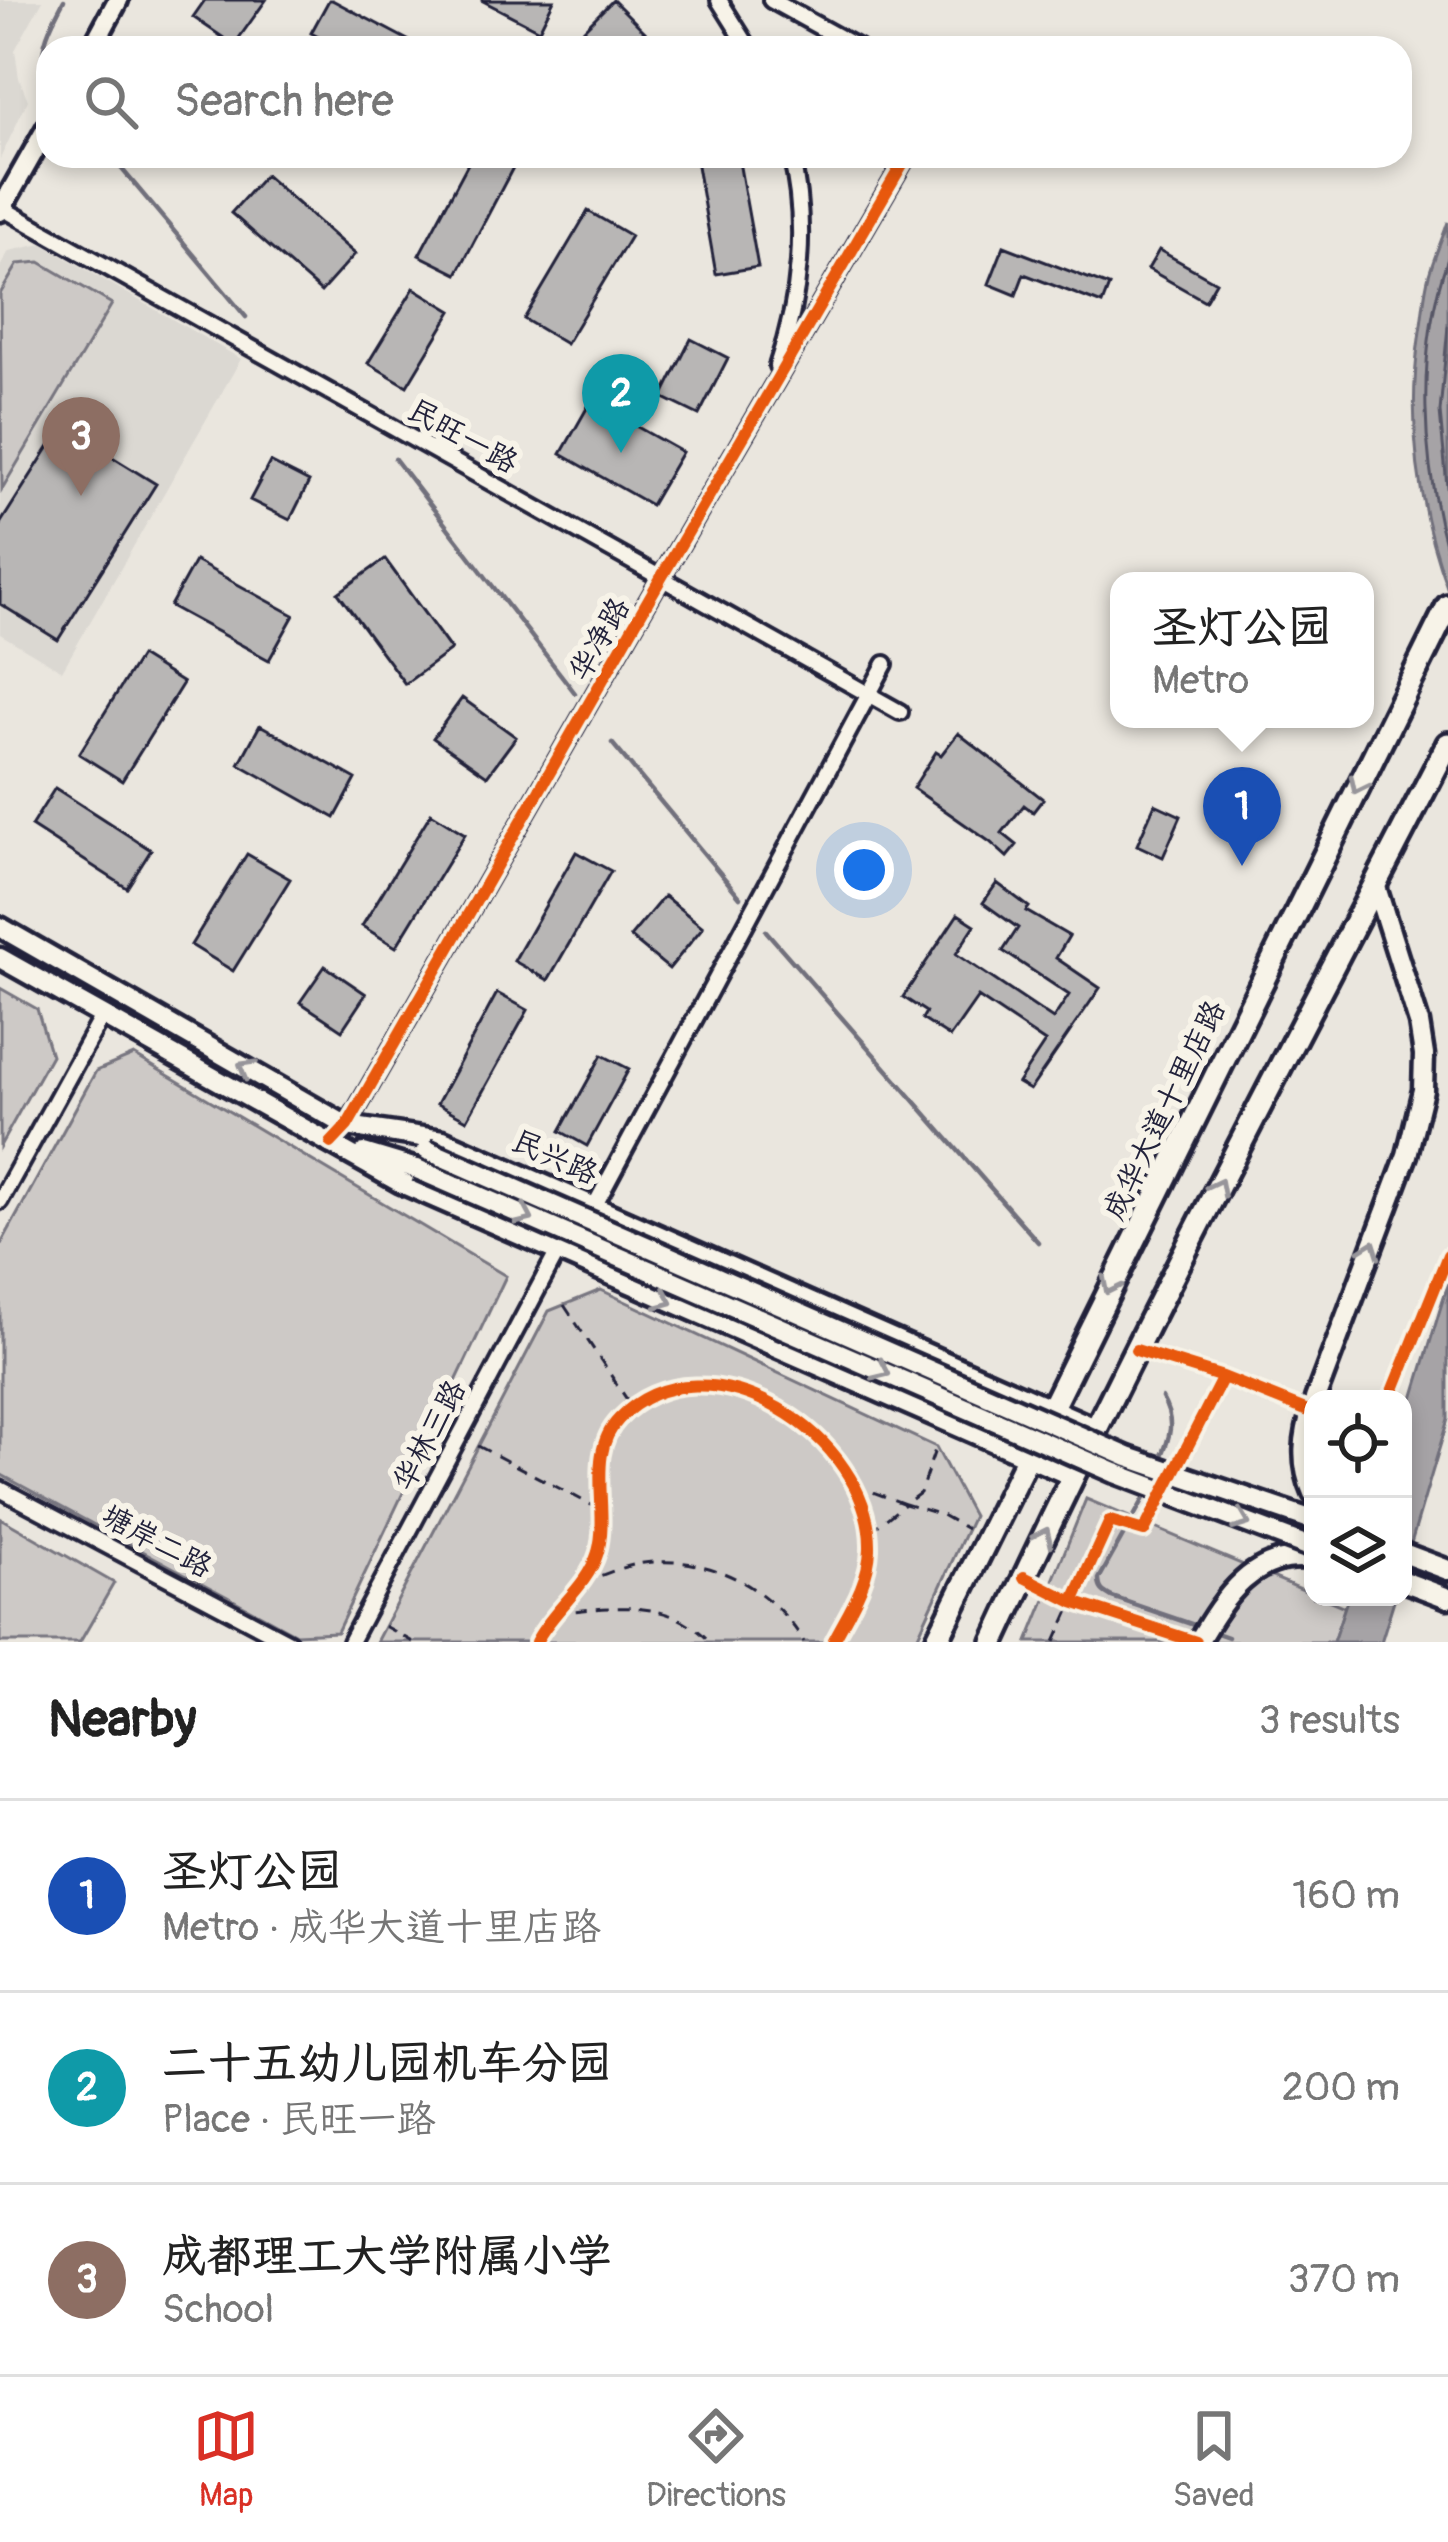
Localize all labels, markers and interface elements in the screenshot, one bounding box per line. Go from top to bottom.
search box [36,36,1412,168]
icon: search [78,69,144,135]
text: Search here [174,74,394,130]
pin: 2 [582,354,660,453]
street label: 民旺一路 [401,391,524,482]
pin: 3 [42,397,120,496]
popup [1110,572,1374,728]
street label: 华净路 [561,591,638,687]
text: 圣灯公园 [1152,600,1332,656]
text: Metro [1152,656,1249,705]
pin: 1 [1203,767,1281,866]
one-way arrow [1349,774,1373,795]
your location [834,840,894,900]
street label: 成华大道十里店路 [1095,994,1234,1226]
one-way arrow [237,1059,259,1082]
street label: 民兴路 [506,1122,603,1193]
one-way arrow [1204,1178,1227,1200]
one-way arrow [512,1201,534,1225]
one-way arrow [1356,1239,1381,1260]
one-way arrow [1101,1274,1124,1295]
one-way arrow [653,1286,674,1310]
one-way arrow [870,1357,891,1381]
street label: 华林三路 [385,1374,474,1497]
map controls [1304,1390,1412,1606]
button: locate [1304,1390,1412,1498]
street label: 塘岸二路 [95,1497,218,1586]
button: layers [1304,1498,1412,1606]
one-way arrow [1230,1507,1251,1532]
one-way arrow [1030,1527,1053,1548]
text: Nearby [48,1688,196,1752]
text: 3 results [1259,1696,1400,1745]
text: 圣灯公园 [162,1844,342,1900]
text: 1 [79,1871,95,1920]
text: 160 m [1292,1871,1400,1920]
text: Metro · 成华大道十里店路 [162,1903,601,1952]
text: 二十五幼儿园机车分园 [162,2036,612,2092]
text: 2 [76,2063,98,2112]
text: 200 m [1282,2063,1400,2112]
text: Place · 民旺一路 [162,2095,436,2144]
text: 成都理工大学附属小学 [162,2229,612,2285]
text: 3 [76,2255,98,2304]
text: 370 m [1288,2255,1400,2304]
text: School [162,2285,274,2334]
tab: Map [193,2403,259,2516]
tab: Directions [646,2403,786,2516]
tab: Saved [1173,2403,1255,2516]

